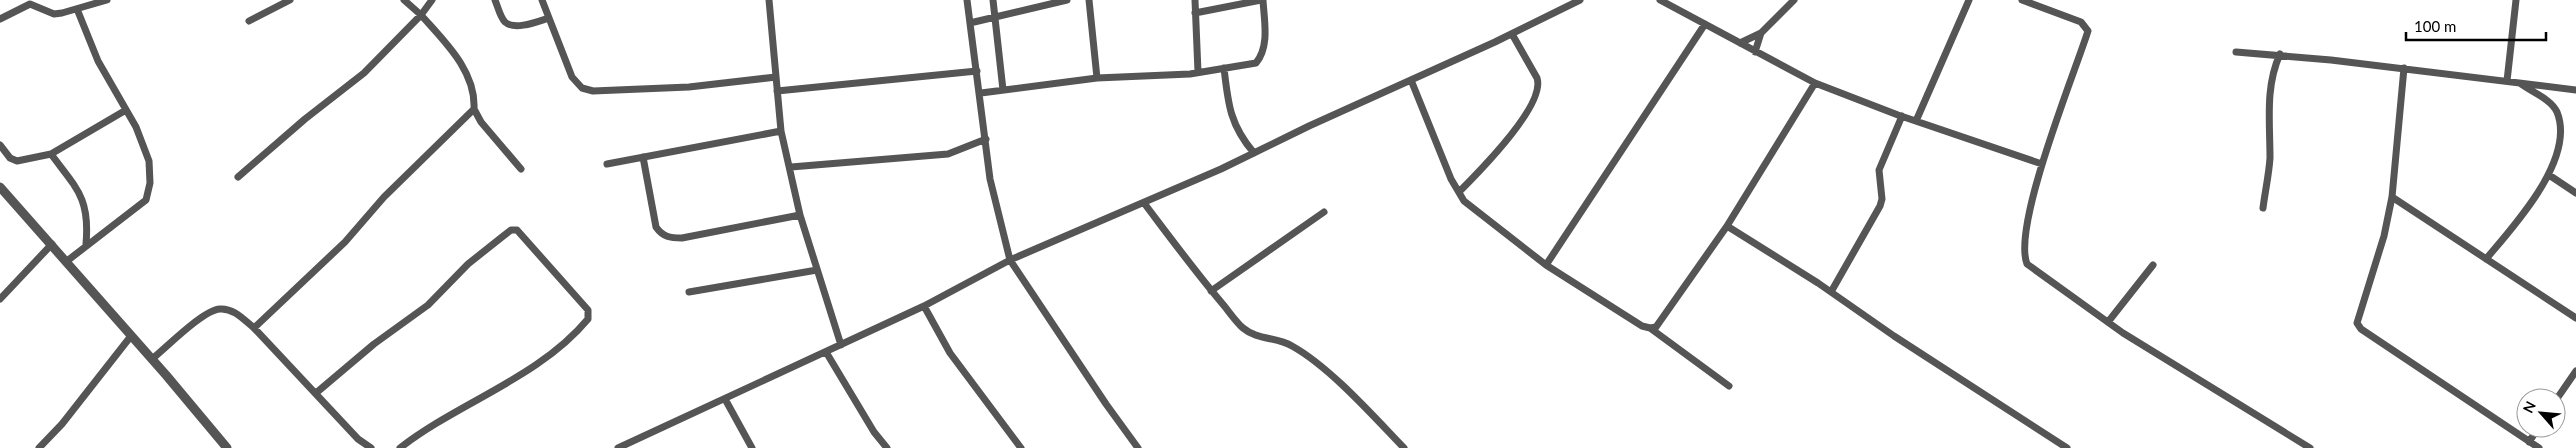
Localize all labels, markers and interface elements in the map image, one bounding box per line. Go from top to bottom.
scale bar [2406,10,2546,42]
text: 100 m [2414,17,2456,35]
north arrow [2516,388,2566,438]
text: N [2519,398,2539,416]

